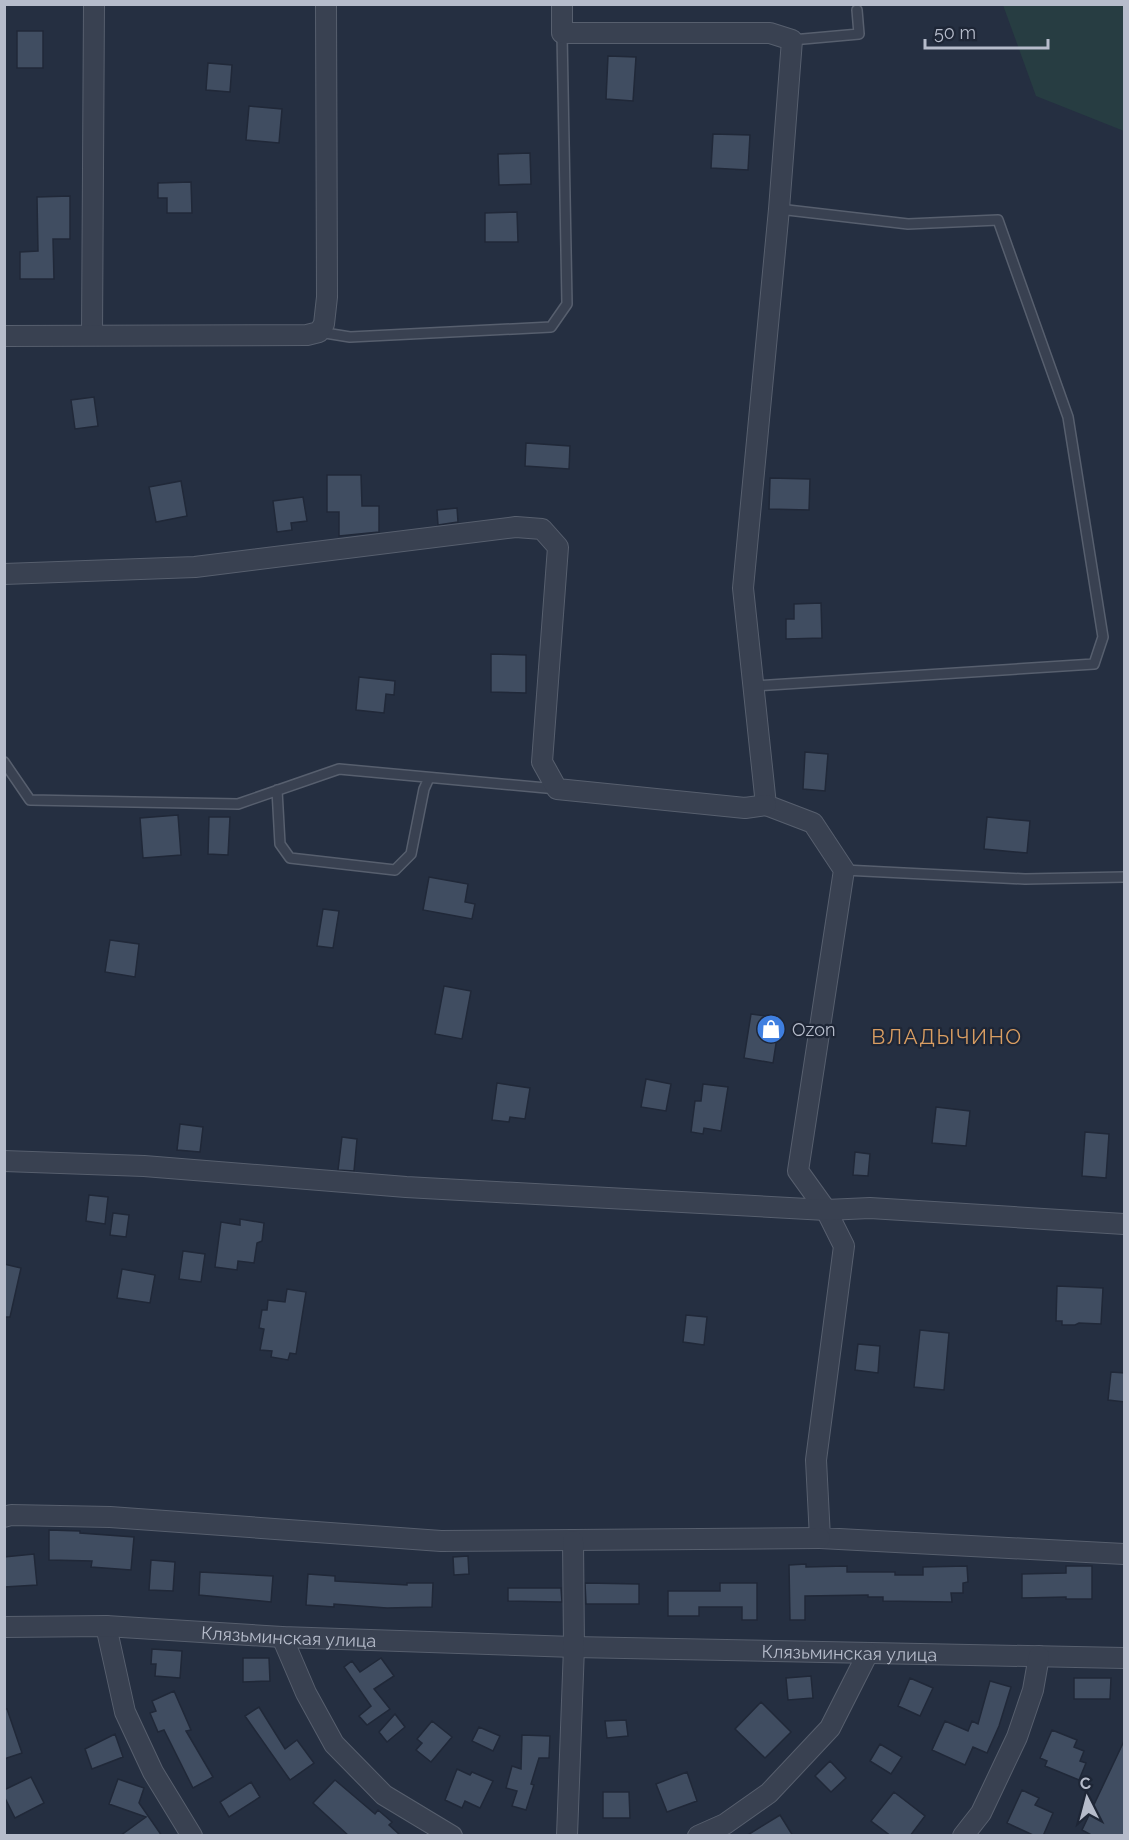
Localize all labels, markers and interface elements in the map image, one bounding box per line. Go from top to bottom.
scale bar [925,12,1048,50]
text: 50 m [934,22,976,43]
shop icon: Ozon [755,1013,787,1045]
place label: Ozon [792,1019,835,1040]
district label: ВЛАДЫЧИНО [871,1024,1023,1049]
street label: Клязьминская улица [200,1621,377,1651]
street label: Клязьминская улица [762,1640,937,1665]
north arrow [1057,1768,1117,1828]
text: С [1079,1774,1092,1794]

